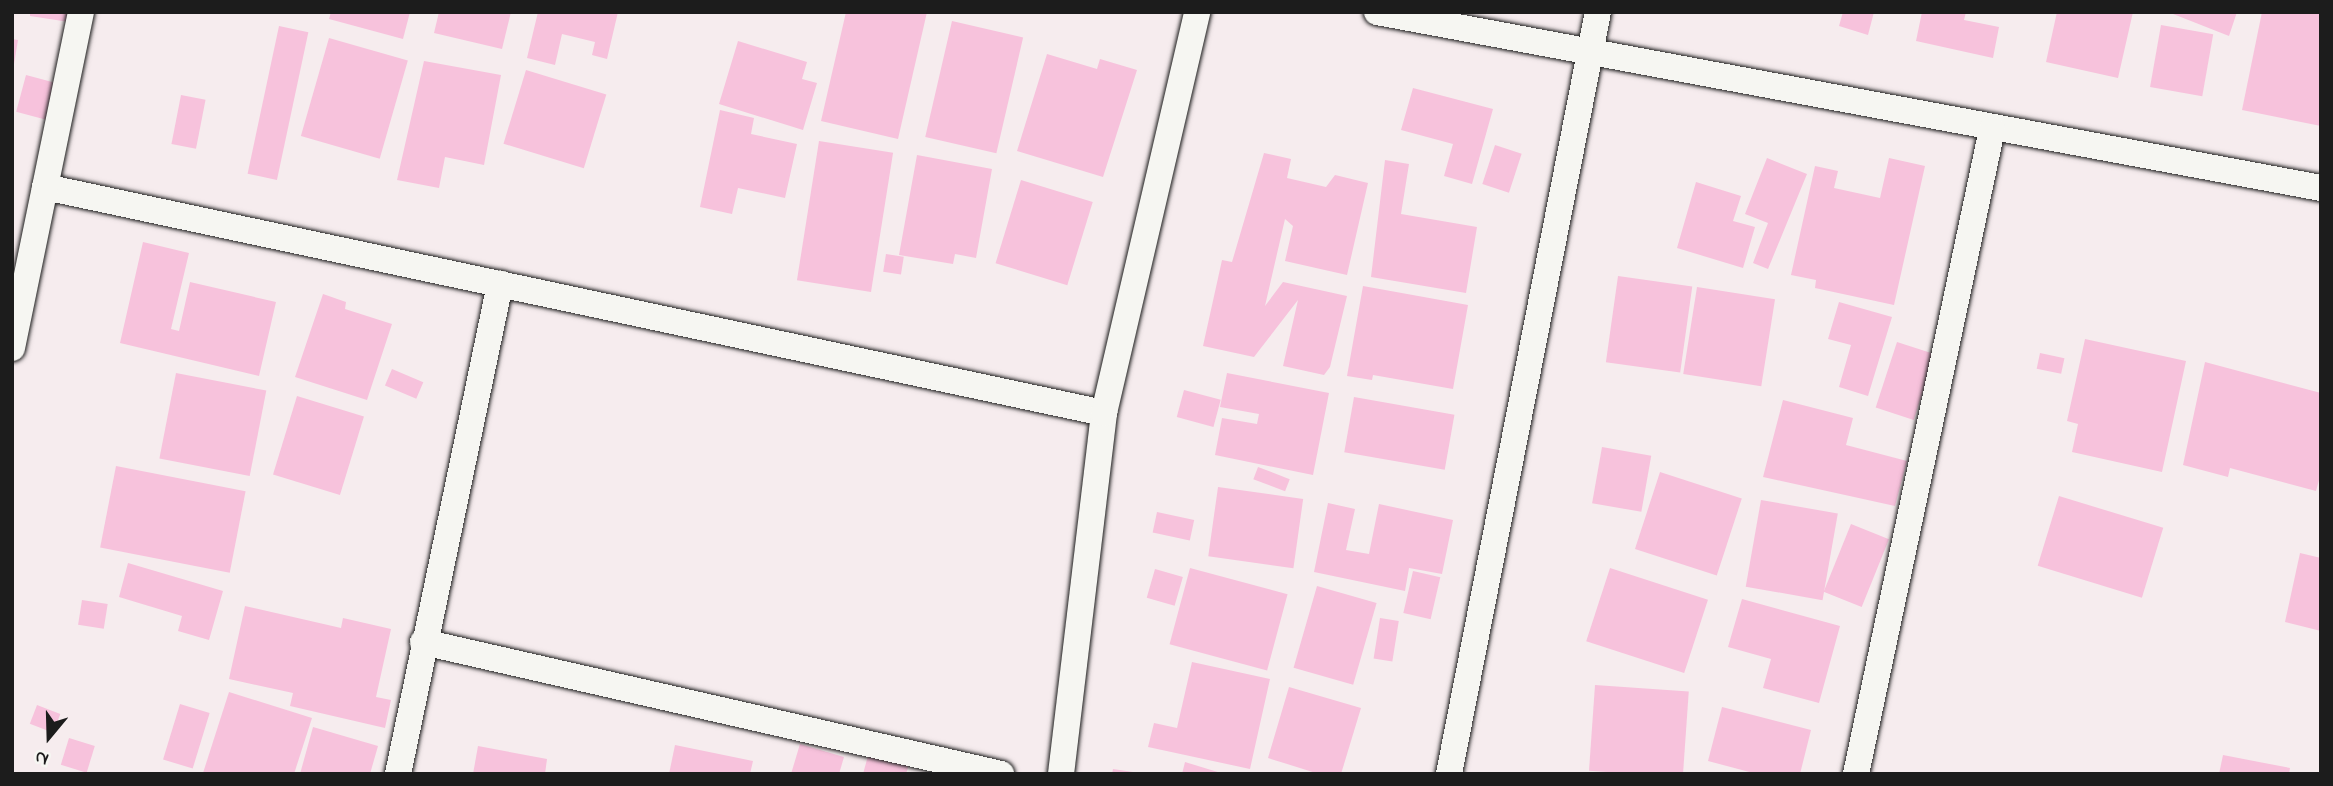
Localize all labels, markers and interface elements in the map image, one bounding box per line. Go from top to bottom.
north arrow [14,702,84,772]
text: N [32,742,52,772]

